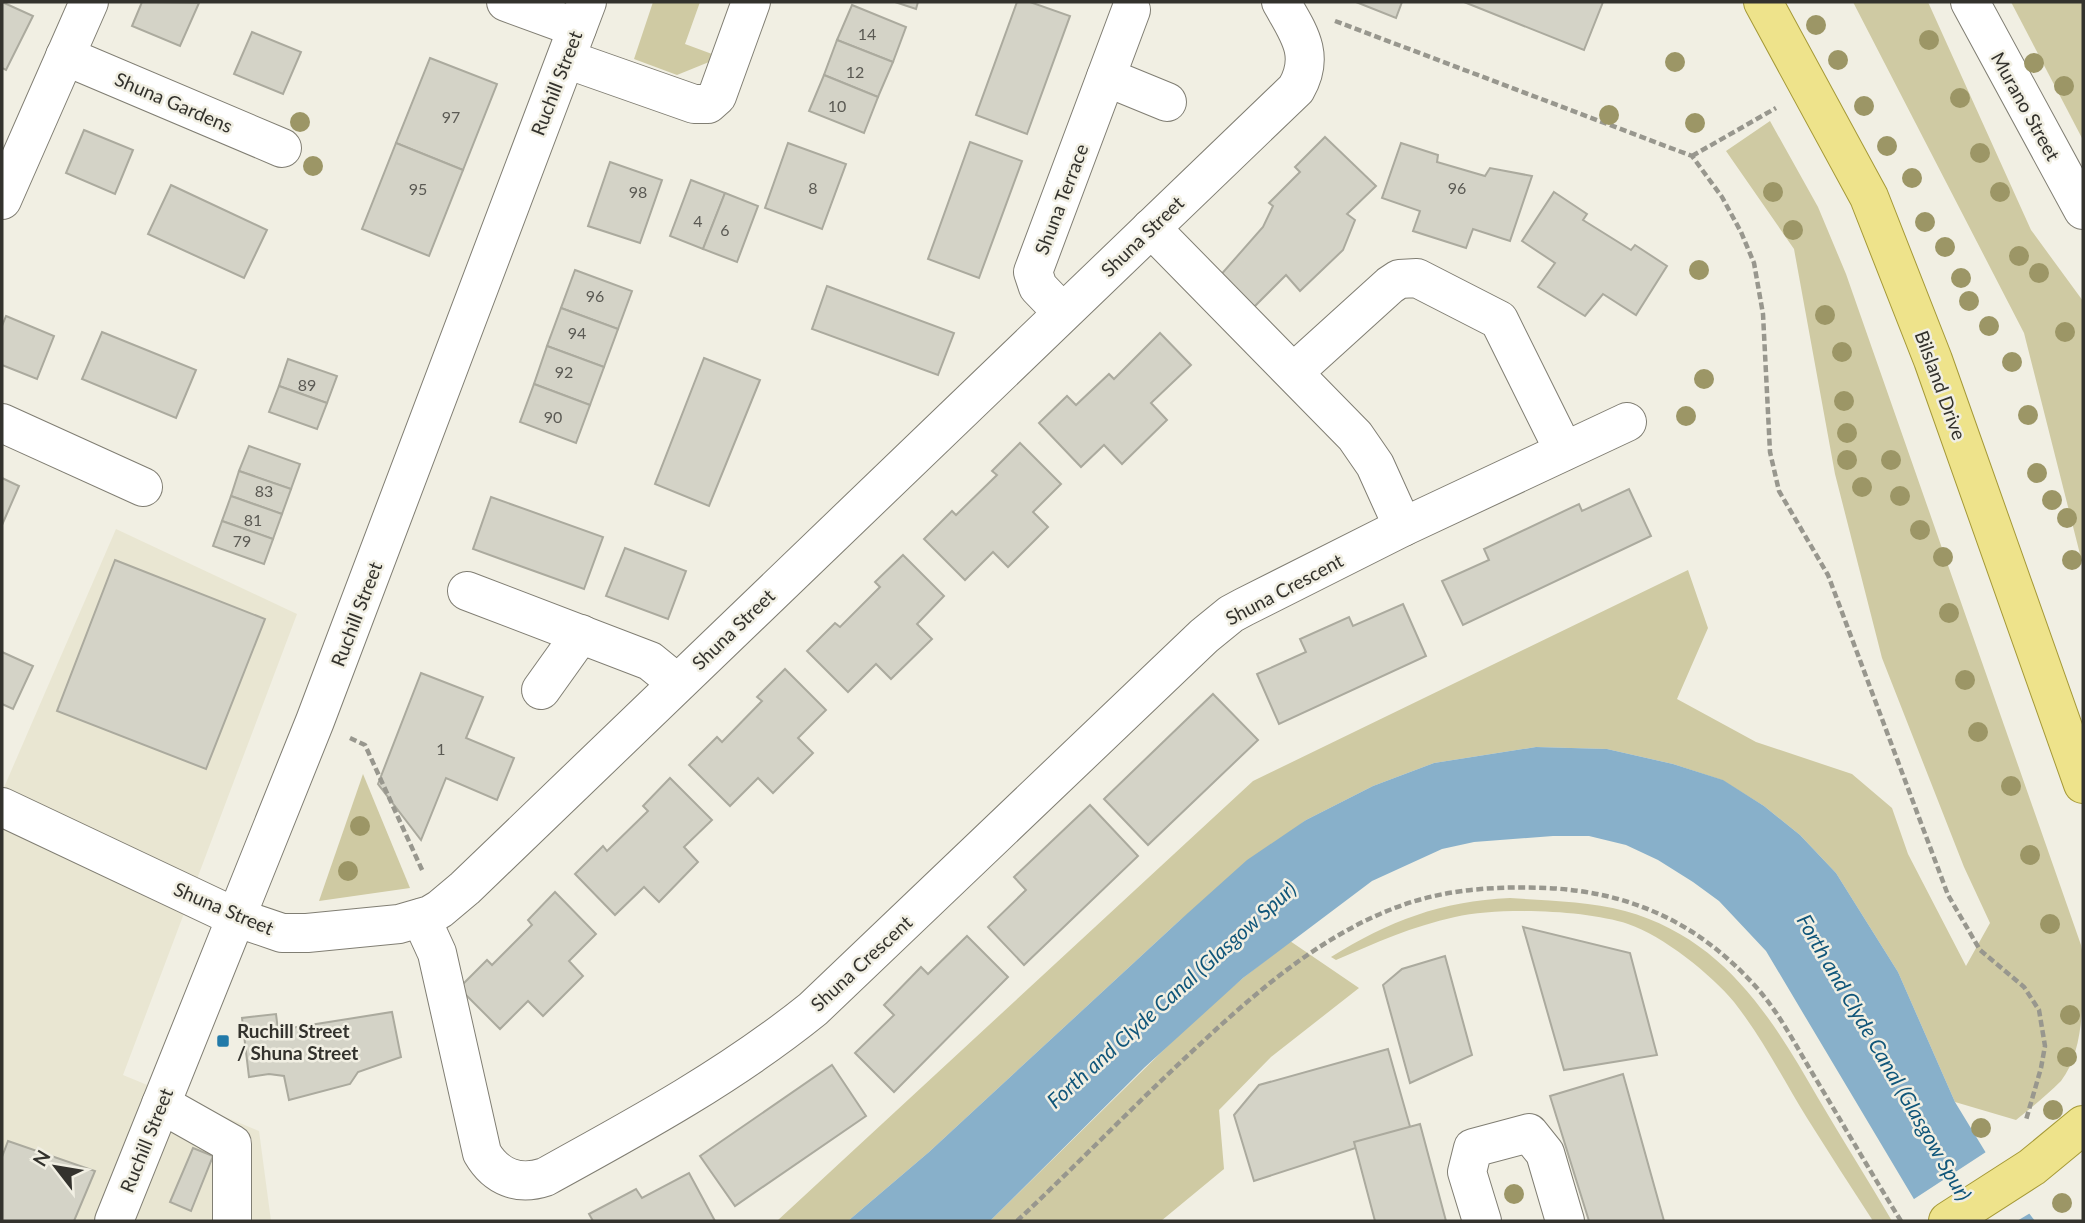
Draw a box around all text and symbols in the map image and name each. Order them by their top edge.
house number: 14 [858,24,876,43]
street label: Ruchill Street [526,27,587,139]
street label: Murano Street [1987,48,2065,164]
house number: 12 [846,62,864,81]
street label: Shuna Gardens [112,67,236,137]
house number: 10 [828,96,846,115]
house number: 97 [442,107,460,126]
street label: Shuna Terrace [1029,140,1093,258]
house number: 8 [808,178,818,197]
house number: 96 [1448,178,1466,197]
house number: 95 [409,179,427,198]
house number: 98 [629,182,647,201]
street label: Shuna Street [1096,191,1188,281]
house number: 4 [693,211,703,230]
house number: 6 [720,220,730,239]
house number: 96 [586,286,604,305]
house number: 94 [568,323,586,342]
street label: Bilsland Drive [1911,327,1971,443]
house number: 92 [555,362,573,381]
house number: 89 [298,375,316,394]
house number: 90 [544,407,562,426]
house number: 83 [255,481,273,500]
house number: 81 [244,510,262,529]
house number: 79 [233,531,251,550]
street label: Shuna Crescent [1221,548,1347,630]
street label: Ruchill Street [326,558,387,670]
street label: Shuna Street [687,584,779,674]
house number: 1 [436,739,446,758]
water label: Forth and Clyde Canal (Glasgow Spur) [1041,875,1301,1113]
street label: Shuna Street [171,877,278,939]
water label: Forth and Clyde Canal (Glasgow Spur) [1792,909,1978,1205]
street label: Shuna Crescent [806,910,916,1016]
place label: Ruchill Street / Shuna Street [237,1019,358,1064]
marker: Ruchill Street / Shuna Street [215,1033,231,1049]
street label: Ruchill Street [115,1084,177,1195]
north arrow [21,1132,91,1202]
text: N [27,1146,55,1170]

